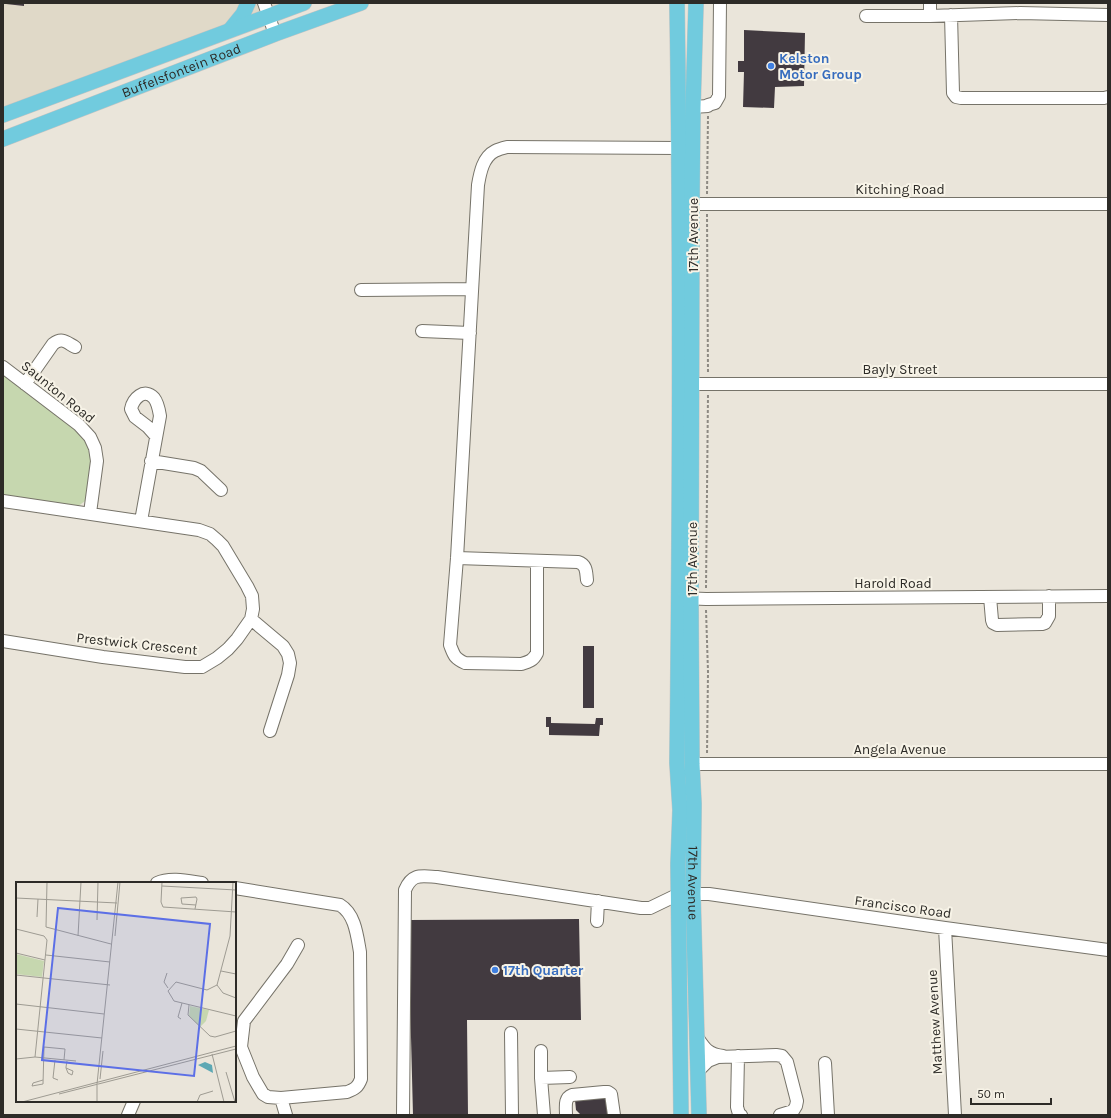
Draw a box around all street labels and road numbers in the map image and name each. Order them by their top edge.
street label: Buffelsfontein Road [119,40,243,101]
street label: Kitching Road [855,181,945,198]
street label: 17th Avenue [685,198,702,272]
street label: Saunton Road [18,357,98,427]
street label: Bayly Street [862,361,938,378]
street label: 17th Avenue [684,522,701,596]
street label: Harold Road [854,575,932,592]
street label: Prestwick Crescent [76,629,198,659]
street label: Angela Avenue [854,741,946,758]
street label: 17th Avenue [684,846,702,920]
street label: Francisco Road [853,892,953,922]
street label: Matthew Avenue [924,969,946,1075]

